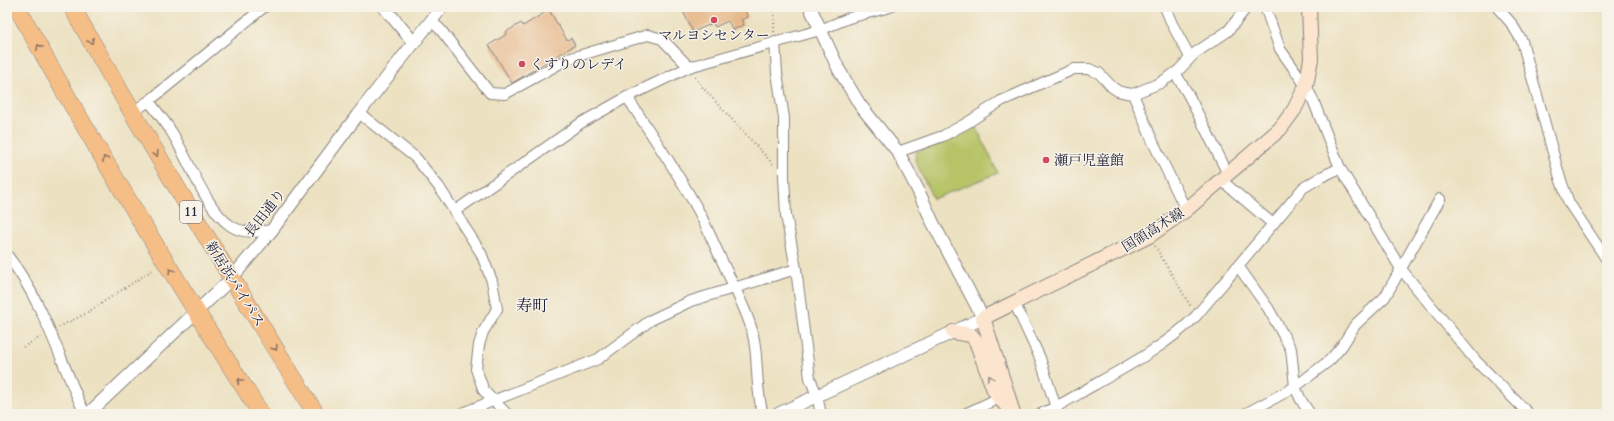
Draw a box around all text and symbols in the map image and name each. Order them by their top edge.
marker: マルヨシセンター [709,15,719,25]
place label: マルヨシセンター [658,26,770,45]
one-way arrow [86,37,94,44]
one-way arrow [36,44,44,51]
place label: くすりのレデイ [530,55,627,74]
marker: くすりのレデイ [517,59,527,69]
one-way arrow [151,150,158,157]
place label: 瀬戸児童館 [1054,151,1124,170]
marker: 瀬戸児童館 [1041,155,1051,165]
one-way arrow [102,156,109,163]
street label: 長田通り [240,185,290,241]
road number: 11 [180,201,202,223]
street label: 国領高木線 [1118,203,1188,257]
street label: 新居浜バイパス [201,238,269,330]
one-way arrow [168,268,175,275]
district label: 寿町 [516,295,548,317]
one-way arrow [270,344,277,351]
one-way arrow [986,375,994,382]
one-way arrow [237,378,245,385]

